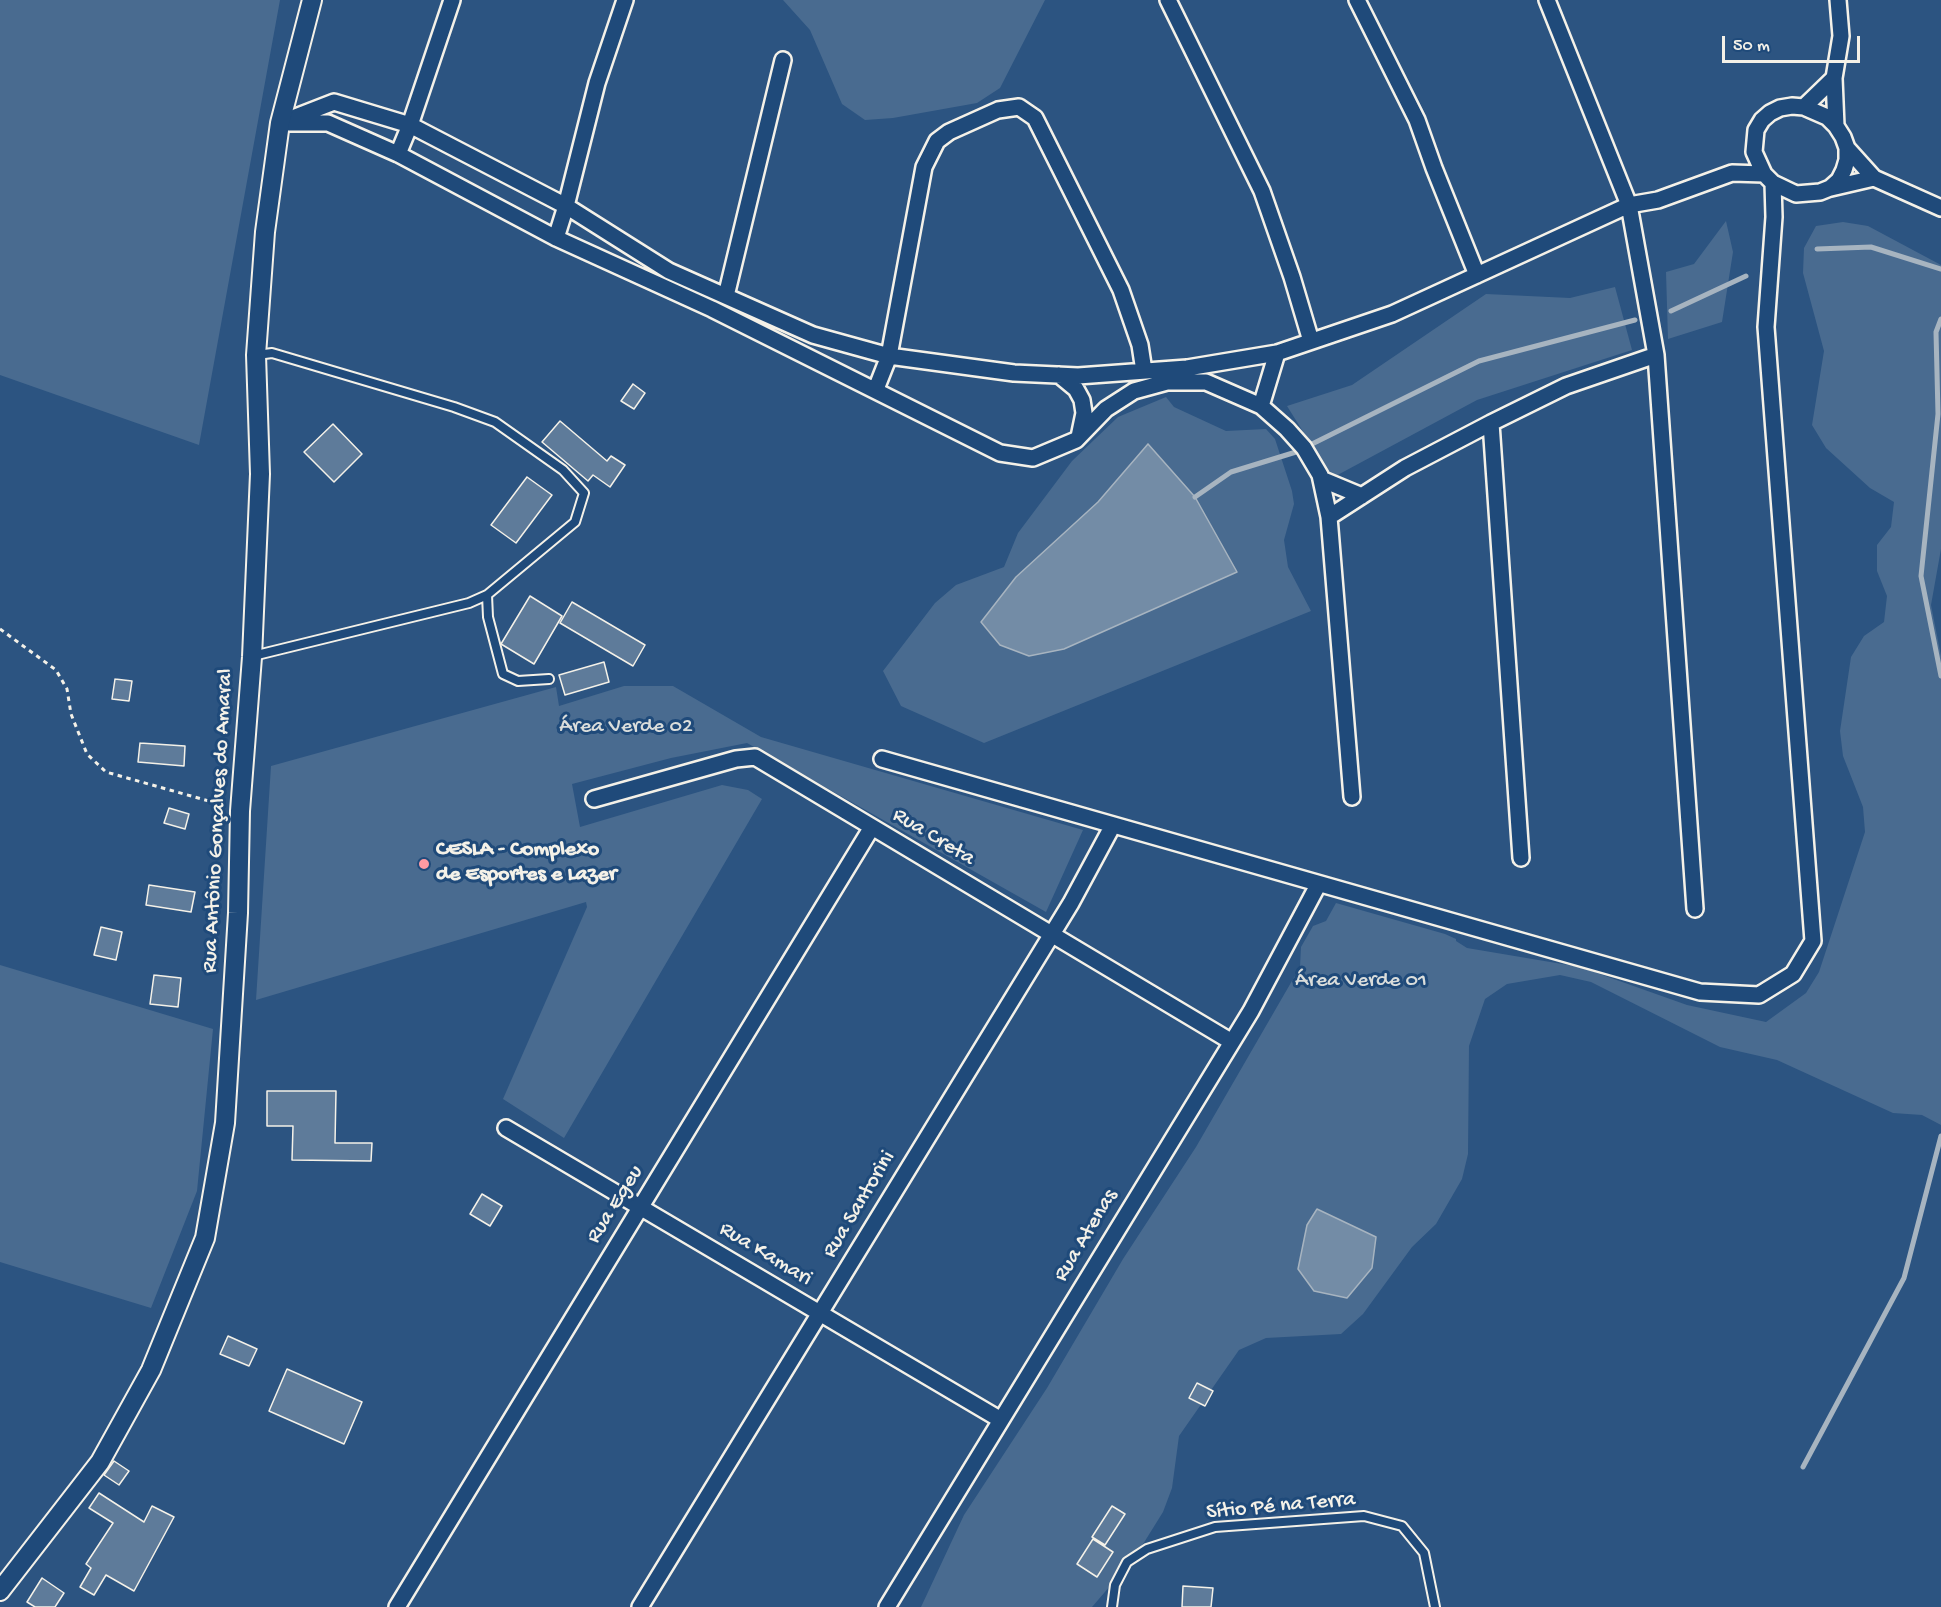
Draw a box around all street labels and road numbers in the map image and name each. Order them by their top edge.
street label: Rua Antônio Gonçalves do Amaral [198,668,240,974]
street label: Rua Creta [887,803,979,873]
street label: Rua Santorini [818,1147,902,1263]
street label: Rua Egeu [582,1161,650,1249]
street label: Rua Atenas [1049,1185,1125,1287]
street label: Rua Kamari [714,1217,816,1293]
street label: Sítio Pé na Terra [1205,1487,1357,1527]

